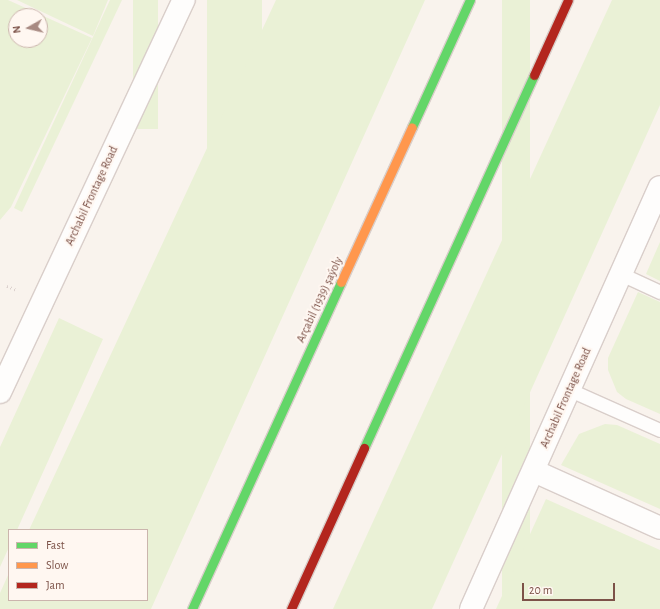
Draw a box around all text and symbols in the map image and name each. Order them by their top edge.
north arrow [8,8,48,48]
text: N [11,25,23,34]
street label: Archabil Frontage Road [63,144,121,248]
street label: Arçabil (1939) şaýoly [294,255,346,345]
street label: Archabil Frontage Road [537,346,595,450]
legend [8,529,148,601]
text: Fast [46,539,65,551]
text: Slow [46,559,68,571]
scale bar [524,575,617,601]
text: Jam [46,579,65,591]
text: 20 m [529,584,552,596]

